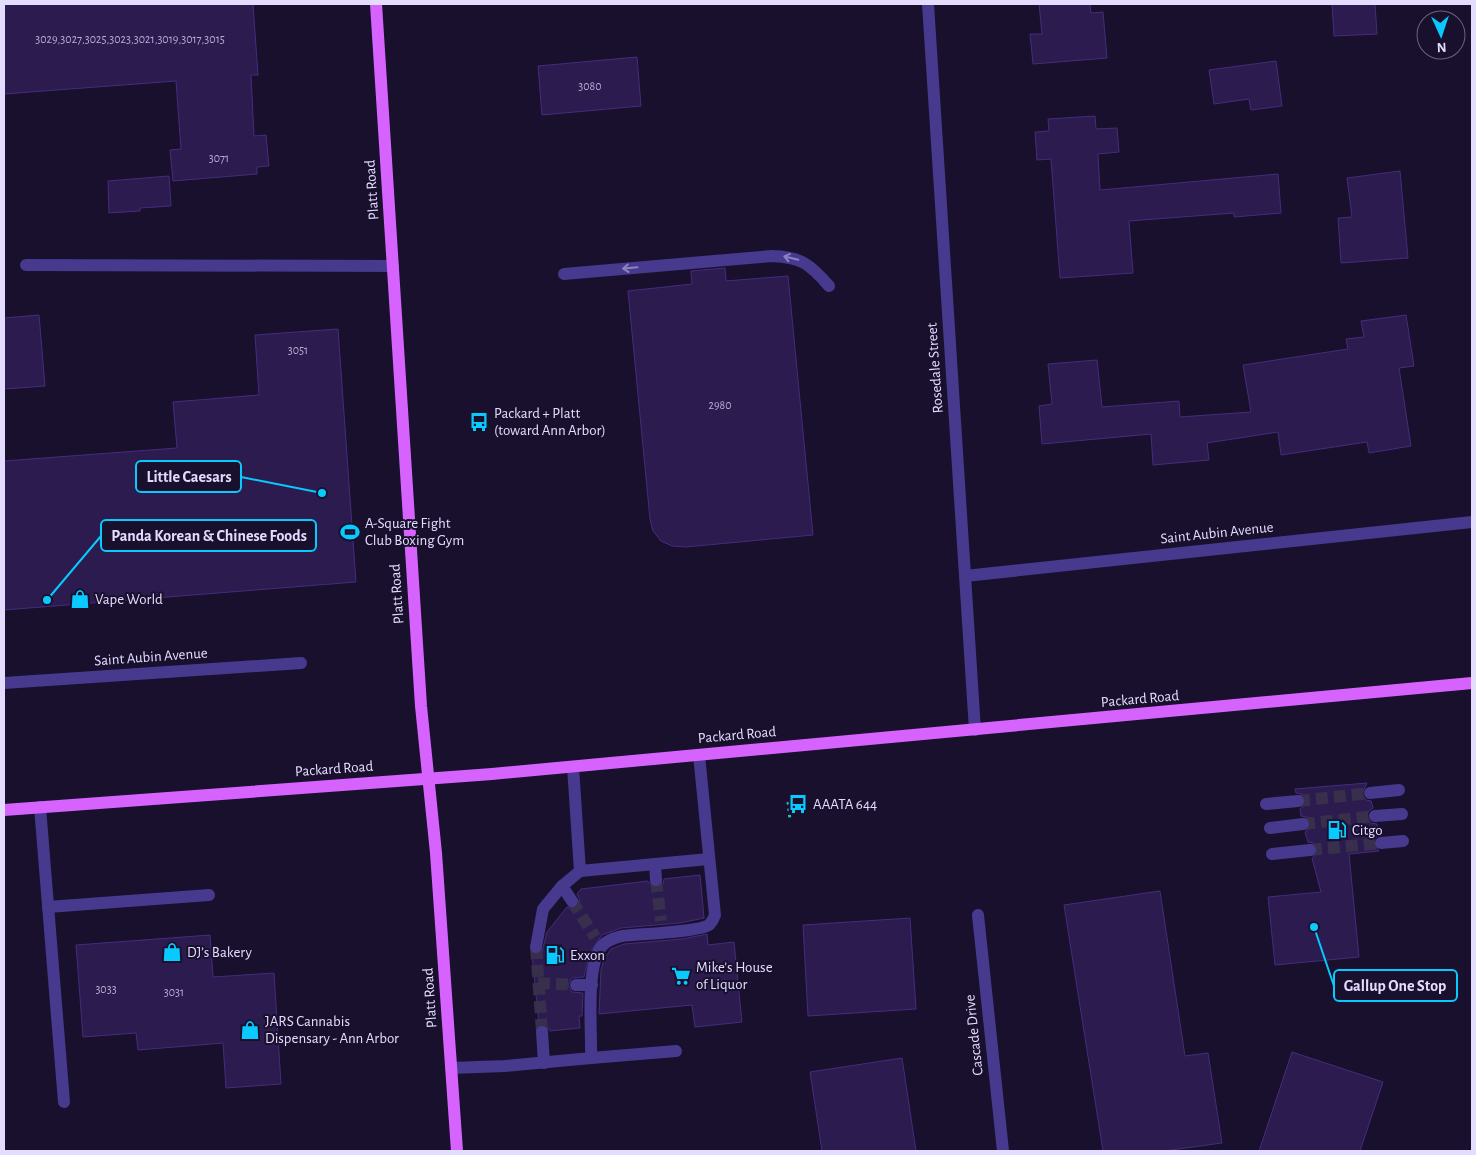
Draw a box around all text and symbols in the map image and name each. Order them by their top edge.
north arrow [1416,10,1466,60]
house number: 3029,3027,3025,3023,3021,3019,3017,3015 [35,33,225,45]
text: N [1436,40,1447,54]
house number: 3080 [578,80,602,92]
house number: 3071 [209,152,229,164]
street label: Platt Road [362,159,382,221]
one-way arrow [783,253,799,262]
one-way arrow [622,263,638,273]
street label: Rosedale Street [924,322,946,414]
house number: 3051 [288,344,308,356]
house number: 2980 [708,399,732,411]
place label: Packard + Platt (toward Ann Arbor) [494,406,606,438]
bus stop icon: Packard + Platt (toward Ann Arbor) [468,411,490,433]
callout: Little Caesars [136,461,241,492]
text: Little Caesars [146,469,232,485]
place label: A-Square Fight Club Boxing Gym [365,516,464,548]
callout: Panda Korean & Chinese Foods [101,520,316,551]
street label: Saint Aubin Avenue [1160,520,1274,546]
sports icon: A-Square Fight Club Boxing Gym [339,521,361,543]
text: Panda Korean & Chinese Foods [111,528,307,544]
street label: Platt Road [387,563,407,625]
shop icon: Vape World [69,588,91,610]
place label: Vape World [95,592,163,607]
street label: Saint Aubin Avenue [94,646,208,668]
street label: Packard Road [1100,688,1180,710]
street label: Packard Road [697,724,777,746]
street label: Packard Road [294,759,374,779]
bus stop icon: AAATA 644 [787,793,809,815]
place label: AAATA 644 [813,797,877,812]
fuel station icon: Citgo [1326,819,1348,841]
place label: Citgo [1352,823,1383,838]
shop icon: DJ’s Bakery [161,941,183,963]
fuel station icon: Exxon [544,944,566,966]
place label: DJ’s Bakery [187,945,252,960]
place label: Exxon [570,948,605,963]
place label: Mike's House of Liquor [696,960,773,992]
supermarket icon: Mike's House of Liquor [670,965,692,987]
street label: Platt Road [420,967,440,1029]
callout: Gallup One Stop [1334,970,1457,1001]
text: Gallup One Stop [1344,978,1446,994]
house number: 3033 [95,983,117,995]
house number: 3031 [164,986,184,998]
street label: Cascade Drive [962,994,986,1076]
place label: JARS Cannabis Dispensary - Ann Arbor [265,1014,399,1046]
shop icon: JARS Cannabis Dispensary - Ann Arbor [239,1019,261,1041]

